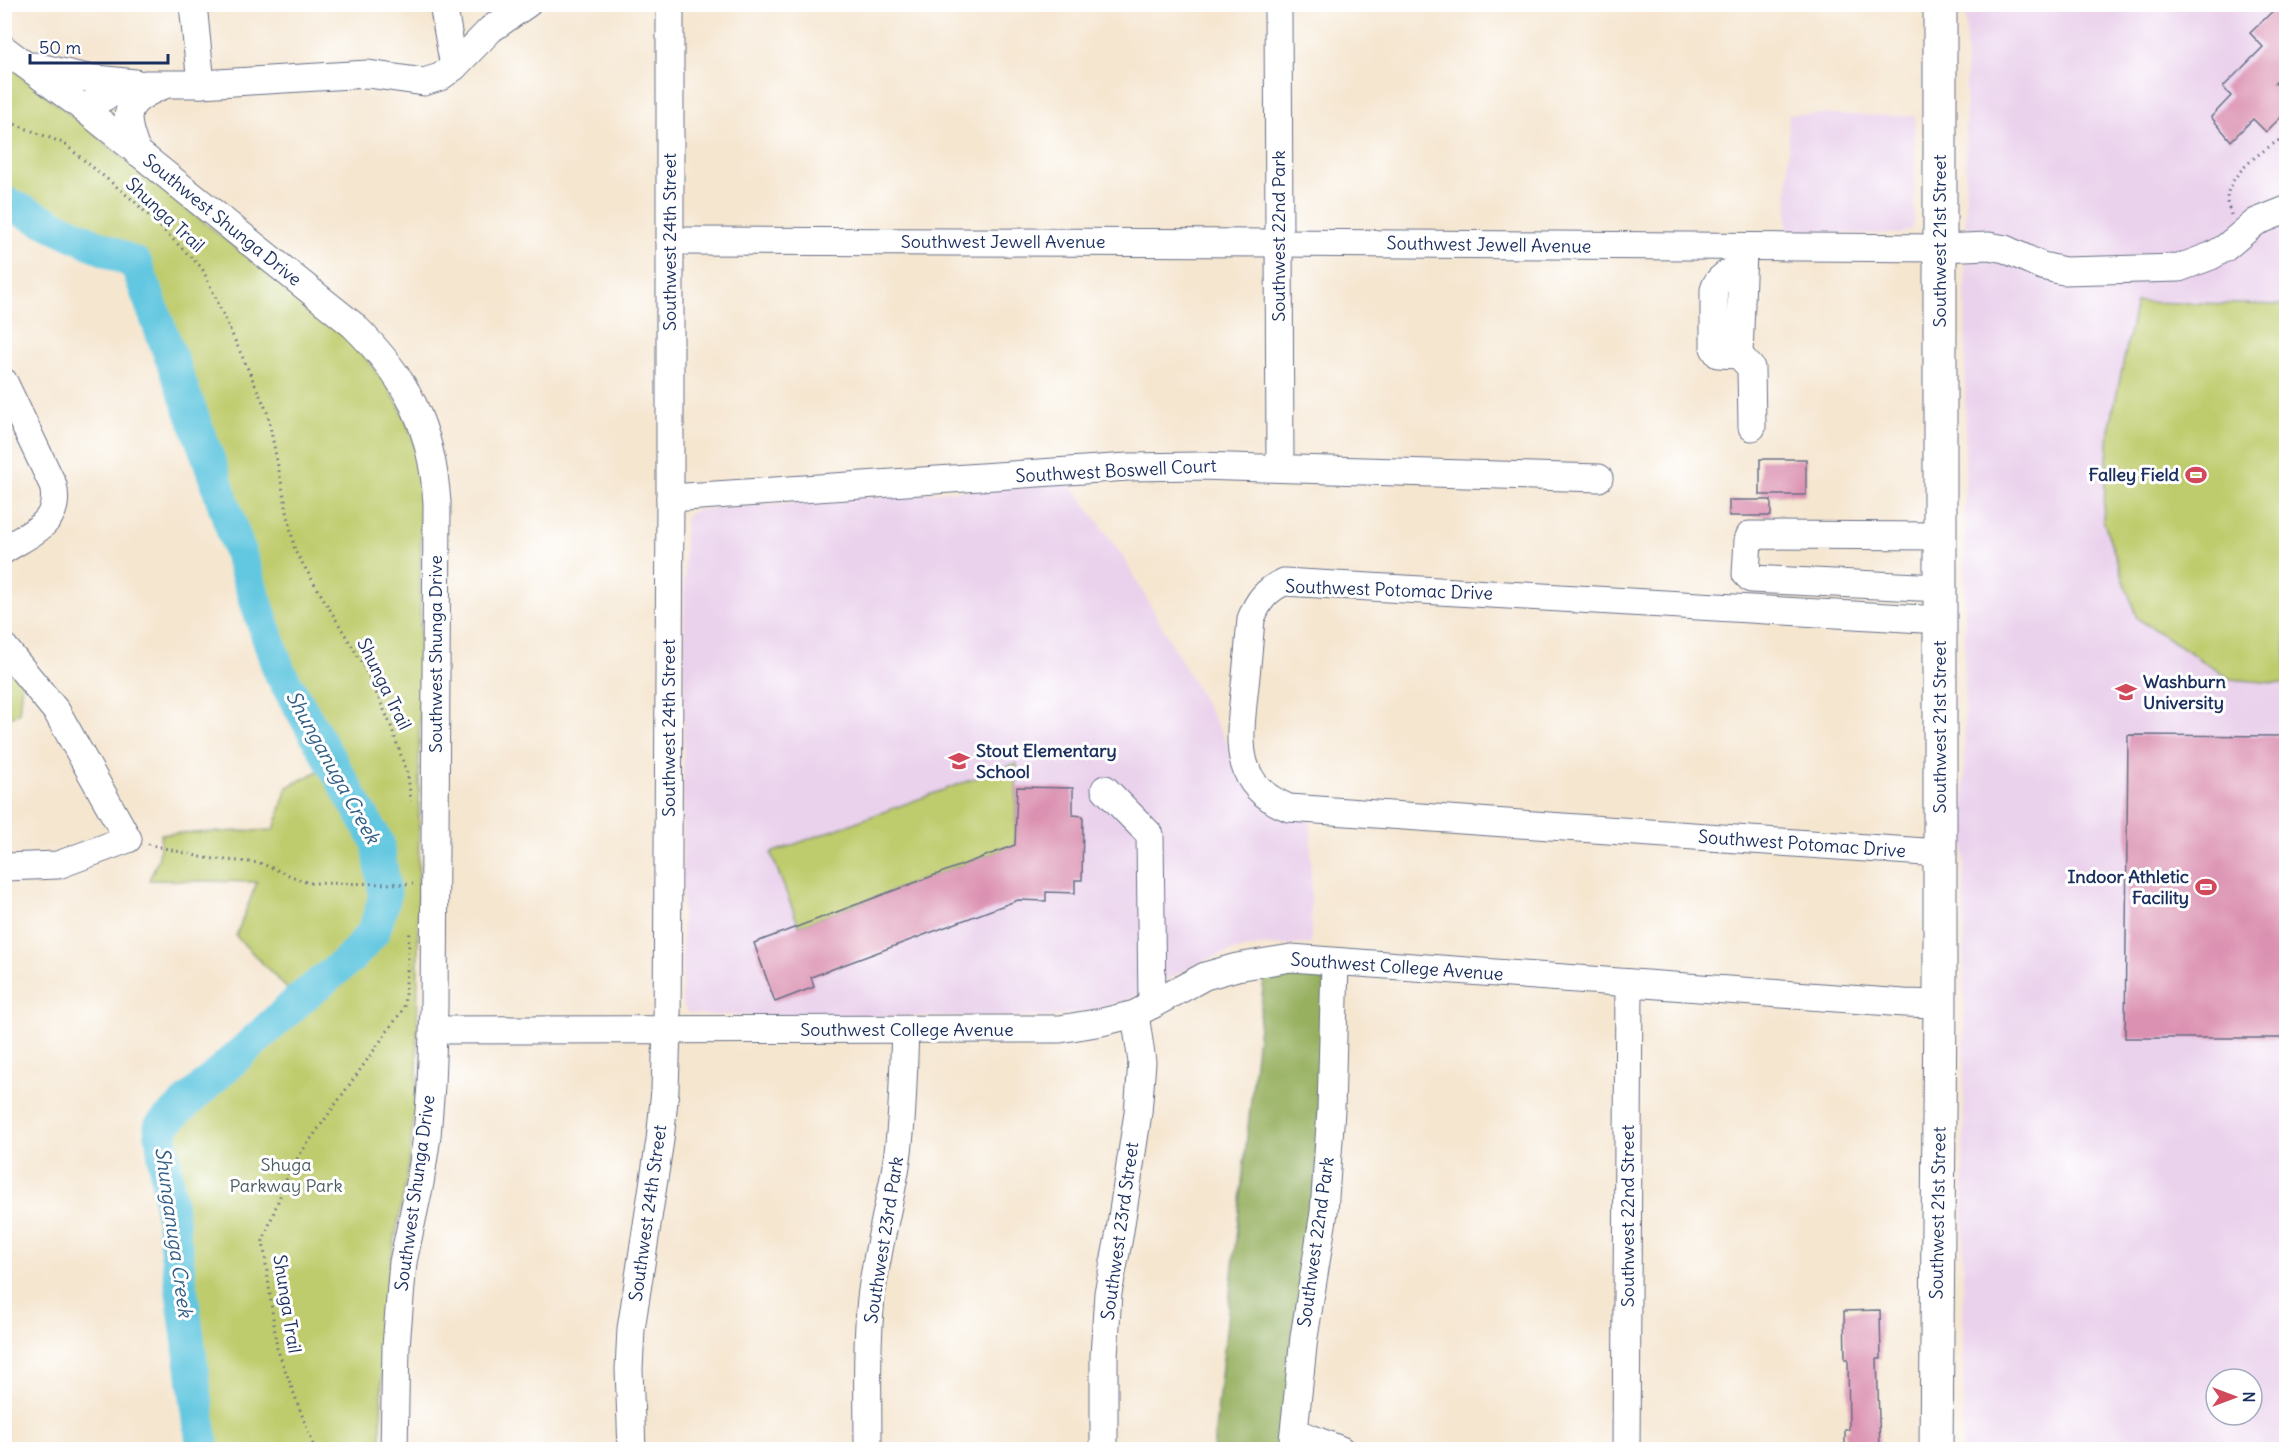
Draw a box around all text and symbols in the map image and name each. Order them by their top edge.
scale bar [30,27,168,65]
text: 50 m [39,36,81,59]
street label: Southwest Shunga Drive [138,148,306,291]
street label: Southwest 22nd Park [1267,150,1290,322]
street label: Southwest 24th Street [658,153,681,331]
street label: Southwest 21st Street [1928,155,1951,327]
street label: Shunga Trail [121,172,210,257]
street label: Southwest Jewell Avenue [901,230,1105,253]
street label: Southwest Jewell Avenue [1386,231,1592,258]
street label: Southwest Boswell Court [1015,454,1217,487]
place label: Falley Field [2089,463,2179,486]
sports icon: Falley Field [2184,463,2208,487]
street label: Southwest Shunga Drive [424,555,447,753]
street label: Southwest Potomac Drive [1285,574,1493,605]
street label: Shunga Trail [352,634,417,734]
street label: Southwest 24th Street [657,639,680,817]
street label: Southwest 21st Street [1928,641,1951,813]
place label: Washburn University [2143,670,2226,714]
school or university icon: Washburn University [2114,680,2138,704]
water label: Shunganuga Creek [281,686,387,849]
place label: Stout Elementary School [976,739,1117,783]
school or university icon: Stout Elementary School [947,749,971,773]
street label: Southwest Potomac Drive [1698,825,1907,862]
place label: Indoor Athletic Facility [2068,865,2189,909]
sports icon: Indoor Athletic Facility [2194,875,2218,899]
street label: Southwest College Avenue [1290,948,1504,985]
street label: Southwest College Avenue [800,1018,1014,1041]
street label: Southwest Shunga Drive [389,1093,440,1292]
street label: Southwest 24th Street [624,1123,671,1303]
street label: Southwest 22nd Street [1616,1125,1639,1307]
street label: Southwest 21st Street [1924,1126,1951,1300]
street label: Southwest 23rd Street [1096,1140,1143,1321]
water label: Shunganuga Creek [150,1145,199,1320]
park label: Shuga Parkway Park [229,1153,343,1197]
street label: Southwest 23rd Park [859,1155,908,1325]
street label: Southwest 22nd Park [1292,1155,1339,1328]
street label: Shunga Trail [268,1253,307,1355]
north arrow [2204,1367,2264,1427]
text: N [2239,1391,2259,1403]

